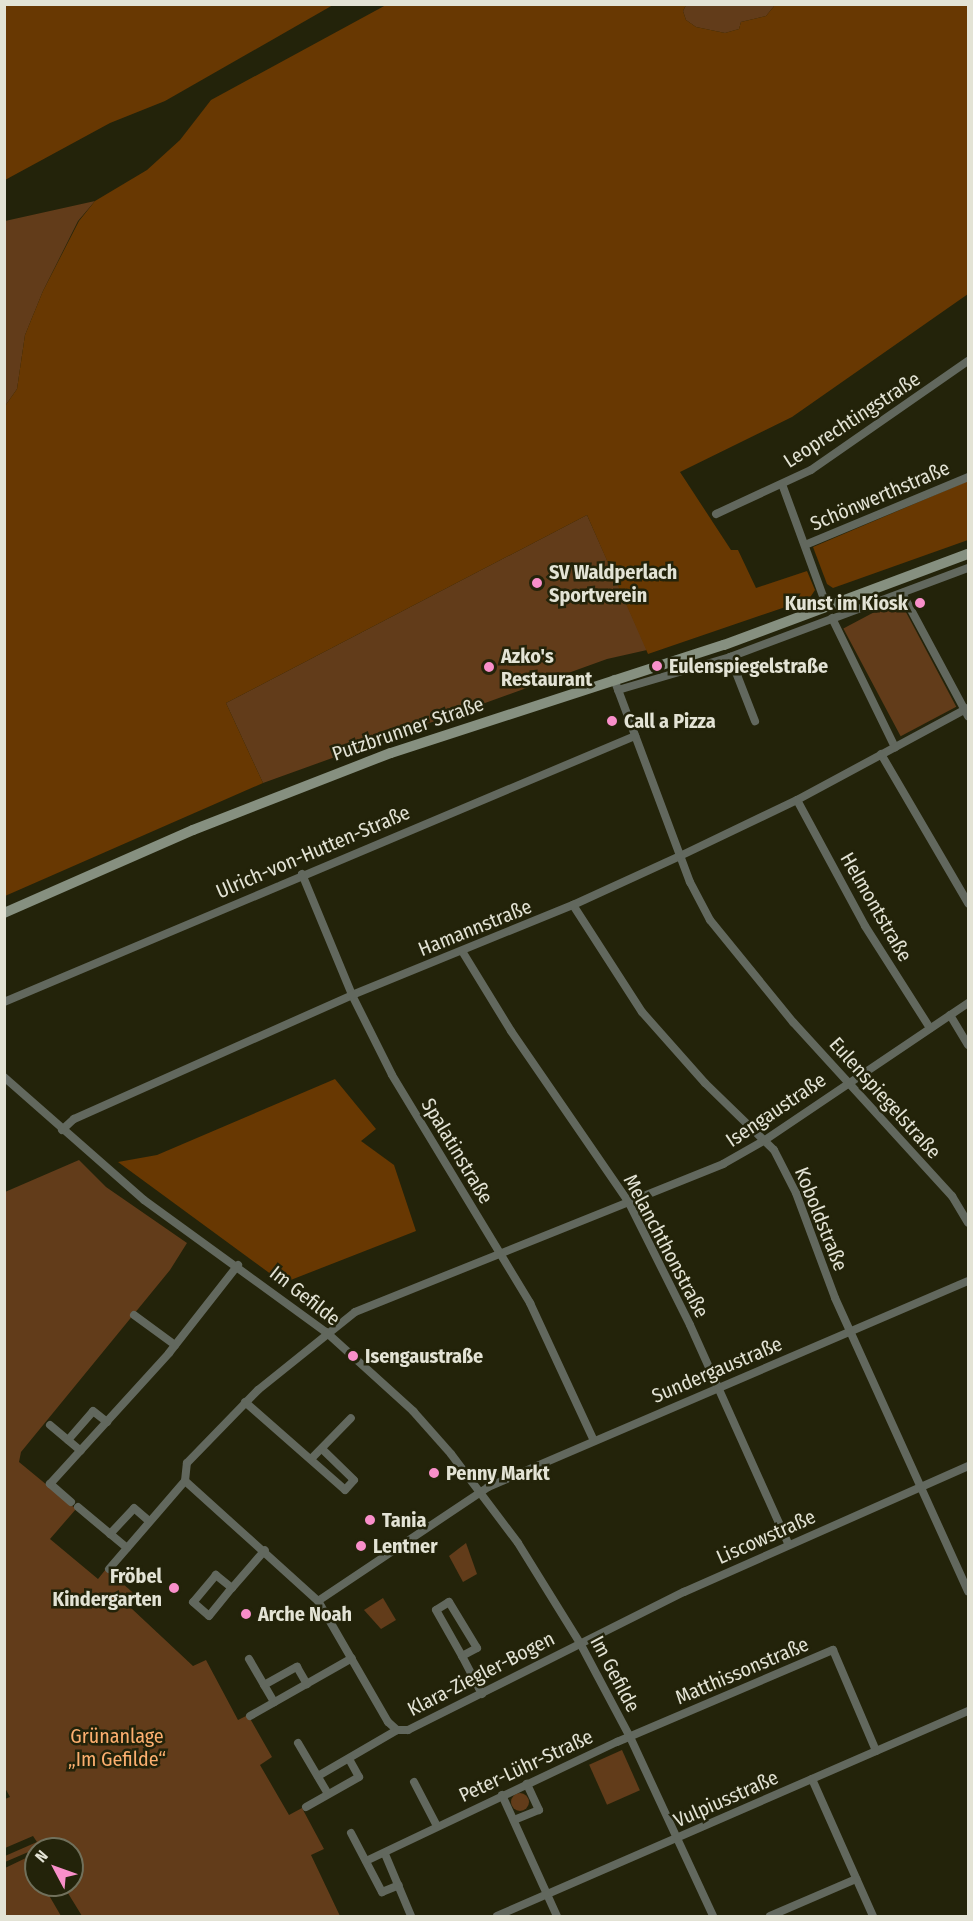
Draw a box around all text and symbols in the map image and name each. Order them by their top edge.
street label: Leoprechtingstraße [779,367,925,473]
street label: Schönwerthstraße [807,456,953,536]
place label: SV Waldperlach Sportverein [549,560,677,607]
marker: SV Waldperlach Sportverein [530,576,544,590]
place label: Kunst im Kiosk [785,591,908,615]
marker: Kunst im Kiosk [913,596,927,610]
place label: Azko's Restaurant [501,644,592,691]
place label: Eulenspiegelstraße [669,654,828,678]
marker: Eulenspiegelstraße [650,659,664,673]
marker: Azko's Restaurant [482,660,496,674]
street label: Putzbrunner Straße [329,692,487,766]
place label: Call a Pizza [624,709,716,733]
marker: Call a Pizza [605,714,619,728]
street label: Ulrich-von-Hutten-Straße [213,800,413,904]
street label: Helmontstraße [835,848,917,966]
street label: Hamannstraße [415,894,535,962]
street label: Eulenspiegelstraße [824,1032,946,1164]
street label: Isengaustraße [721,1068,831,1152]
street label: Spalatinstraße [416,1094,498,1208]
street label: Koboldstraße [789,1164,853,1274]
street label: Melanchthonstraße [618,1170,714,1322]
street label: Im Gefilde [265,1261,345,1331]
street label: Sundergaustraße [648,1332,786,1408]
place label: Isengaustraße [365,1344,483,1368]
marker: Isengaustraße [346,1349,360,1363]
place label: Penny Markt [446,1461,550,1485]
marker: Penny Markt [427,1466,441,1480]
street label: Liscowstraße [713,1504,819,1570]
place label: Tania [382,1508,426,1532]
marker: Tania [363,1513,377,1527]
place label: Lentner [373,1534,437,1558]
marker: Lentner [354,1539,368,1553]
place label: Fröbel Kindergarten [53,1564,162,1611]
marker: Fröbel Kindergarten [167,1581,181,1595]
place label: Arche Noah [258,1602,352,1626]
marker: Arche Noah [239,1607,253,1621]
street label: Klara-Ziegler-Bogen [403,1627,559,1721]
street label: Im Gefilde [585,1632,645,1716]
street label: Matthissonstraße [672,1632,812,1710]
park label: Grünanlage „Im Gefilde“ [68,1724,166,1771]
street label: Peter-Lühr-Straße [455,1724,597,1808]
street label: Vulpiusstraße [670,1765,782,1833]
north arrow [24,1837,84,1897]
text: N [31,1846,52,1866]

